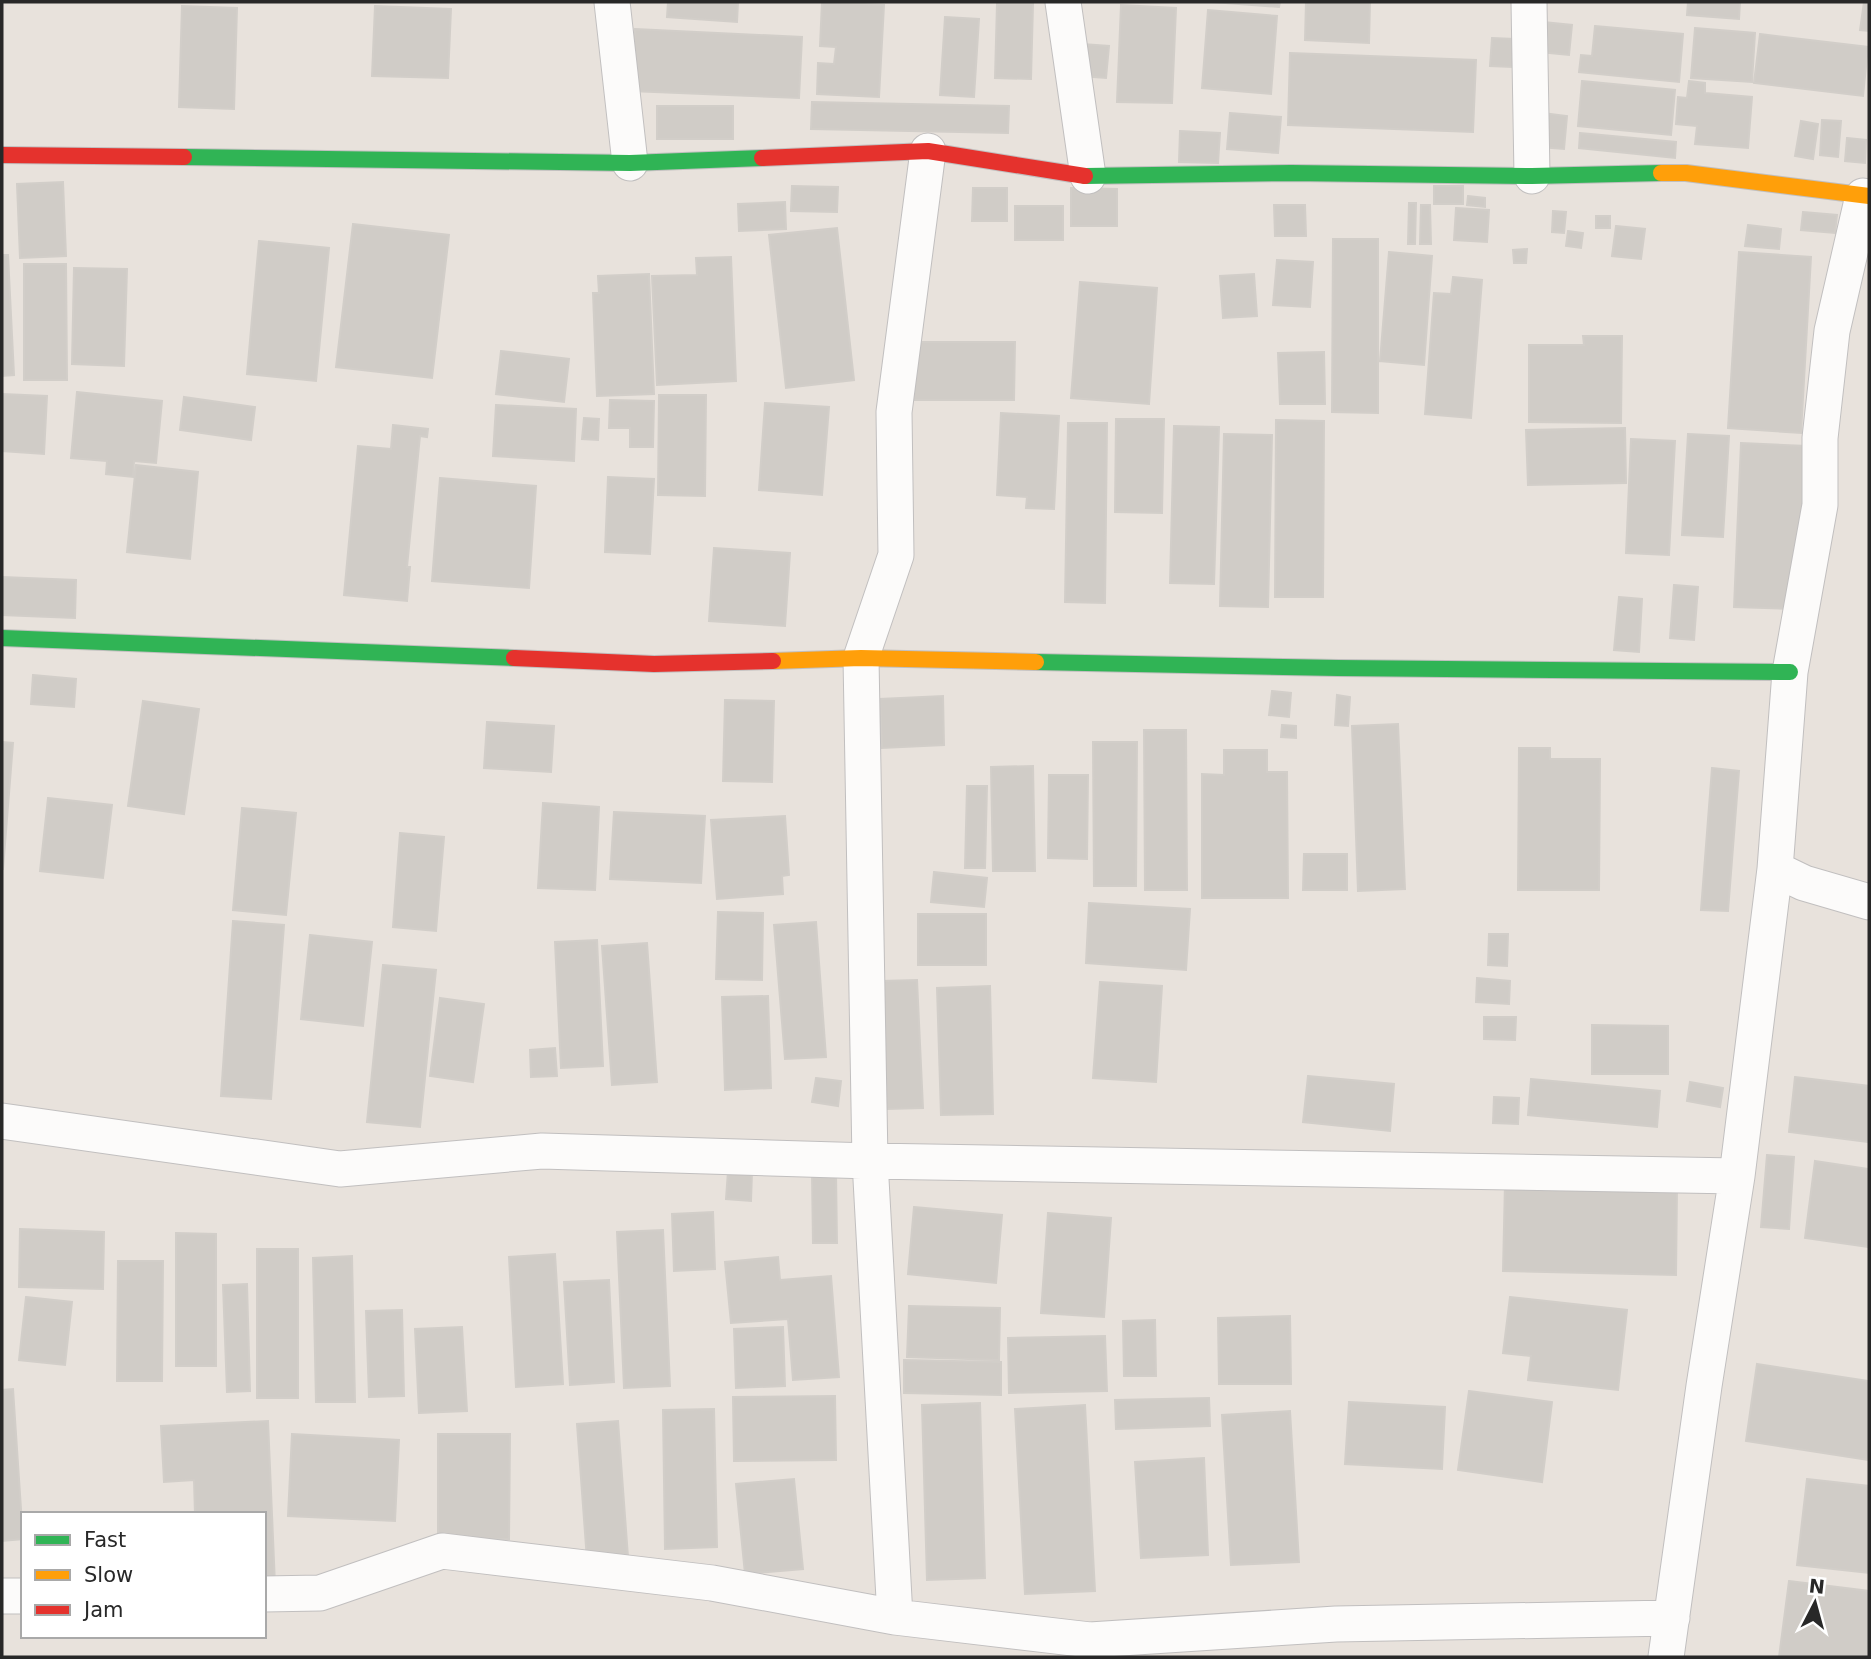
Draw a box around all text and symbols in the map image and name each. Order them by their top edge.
legend [21,1512,266,1638]
text: Fast [84,1528,126,1552]
text: Slow [84,1563,133,1587]
north arrow [1780,1568,1850,1638]
text: N [1808,1574,1826,1598]
text: Jam [82,1598,124,1622]

